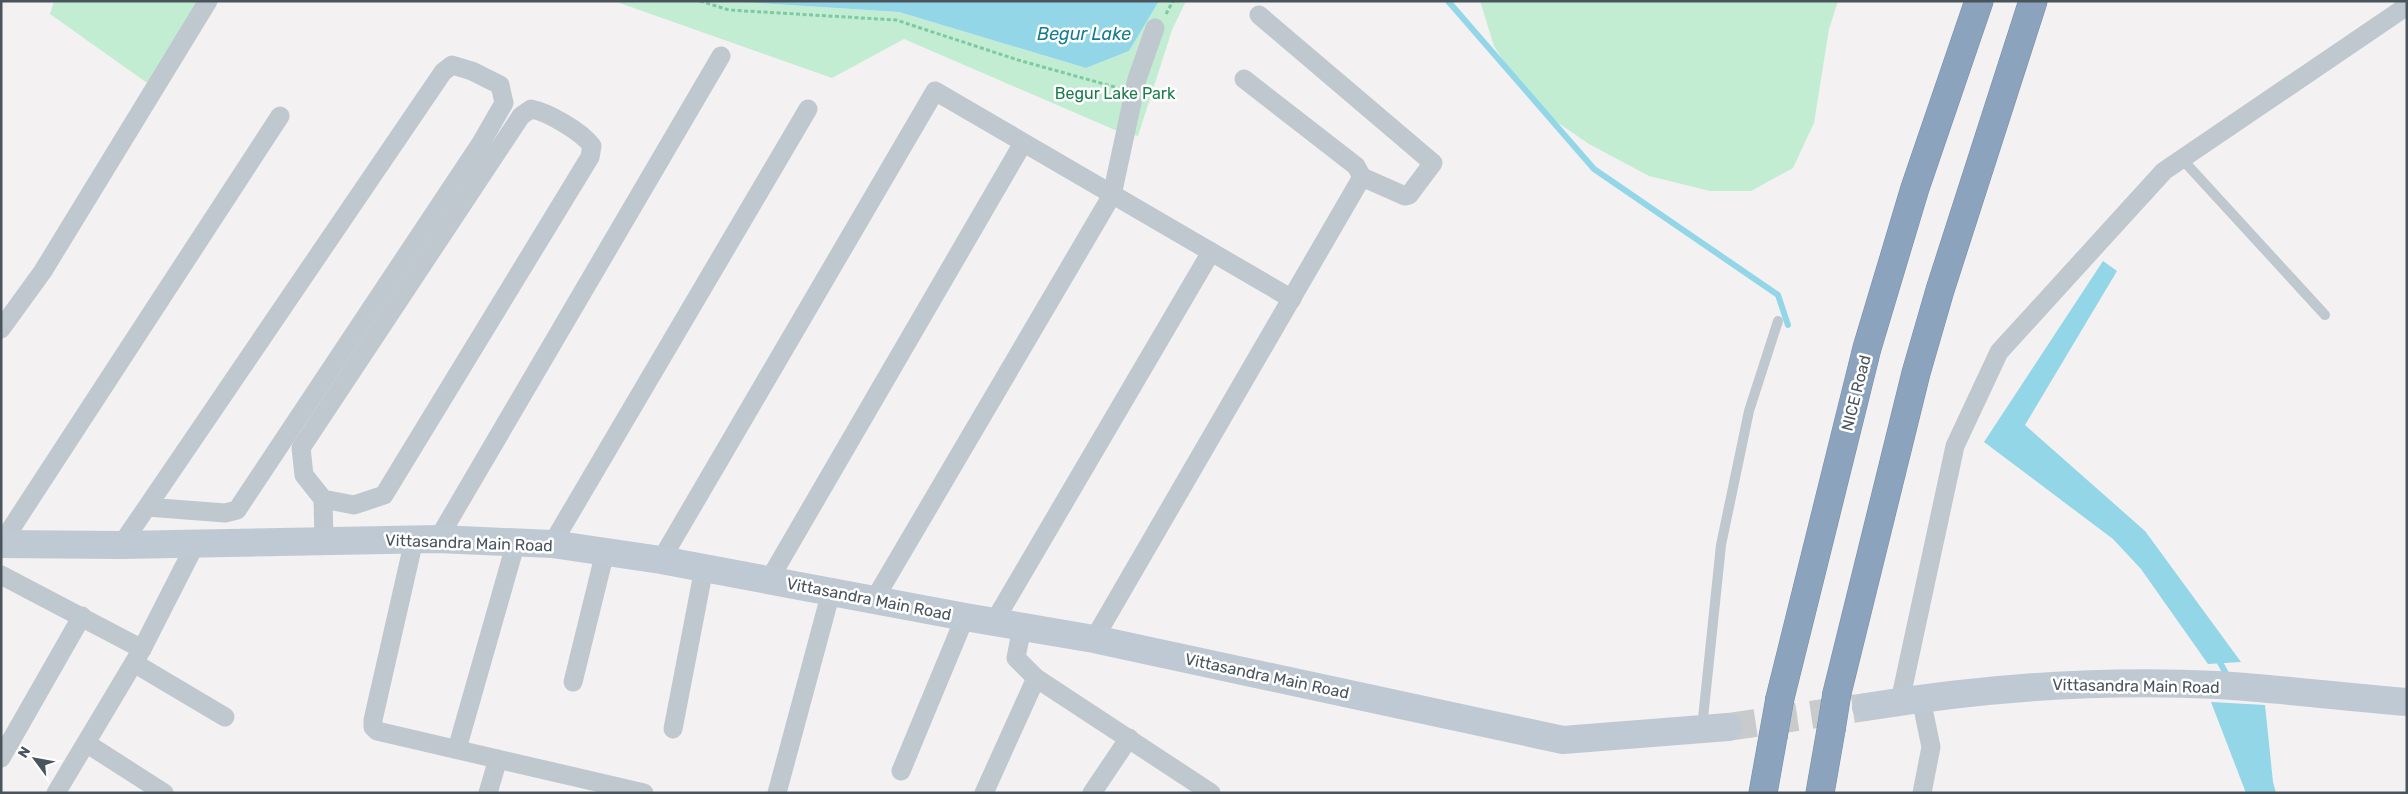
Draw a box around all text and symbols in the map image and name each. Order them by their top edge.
water label: Begur Lake [1037,23,1131,45]
park label: Begur Lake Park [1055,84,1176,103]
street label: NICE Road [1837,353,1875,433]
street label: Vittasandra Main Road [385,531,553,555]
street label: Vittasandra Main Road [785,574,953,624]
street label: Vittasandra Main Road [1183,649,1351,703]
street label: Vittasandra Main Road [2052,675,2220,697]
north arrow [10,734,60,784]
text: N [15,744,34,761]

